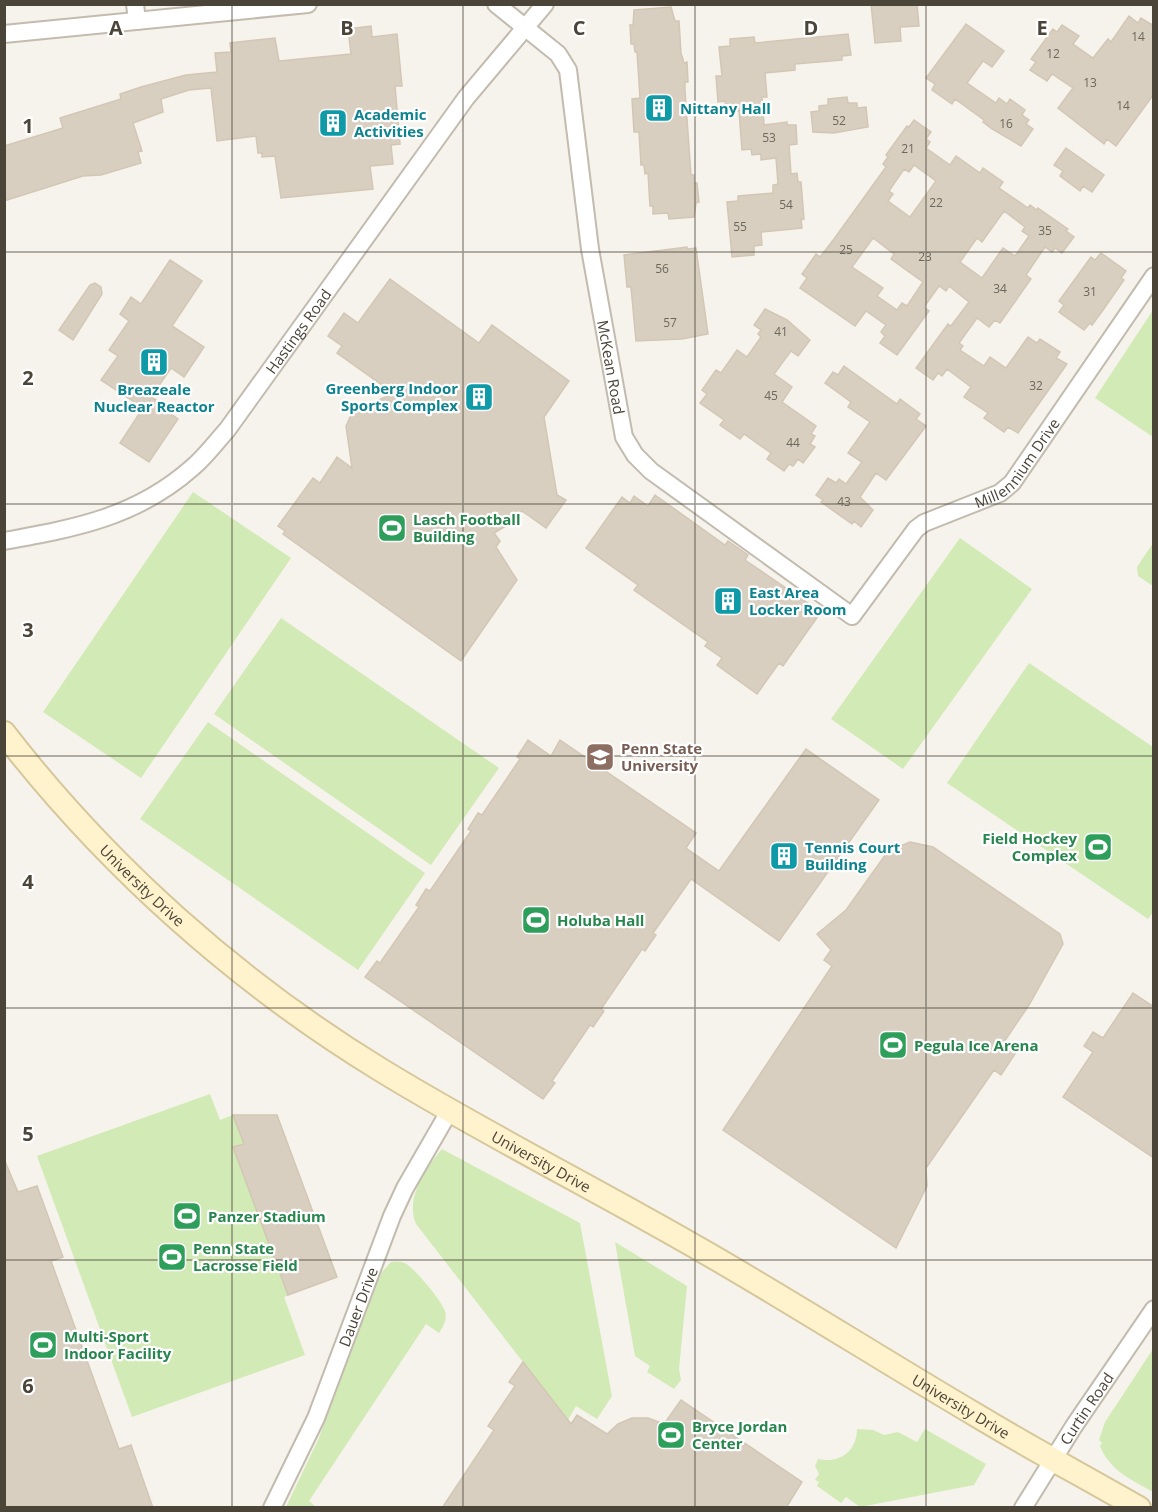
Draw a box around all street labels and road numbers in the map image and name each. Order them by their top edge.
street label: Hastings Road [261,285,335,378]
street label: McKean Road [593,318,630,416]
street label: Millennium Drive [971,414,1064,512]
street label: University Drive [96,840,189,931]
street label: University Drive [488,1126,595,1197]
street label: Dauer Drive [334,1264,382,1349]
street label: Curtin Road [1055,1368,1118,1448]
street label: University Drive [909,1369,1014,1443]

